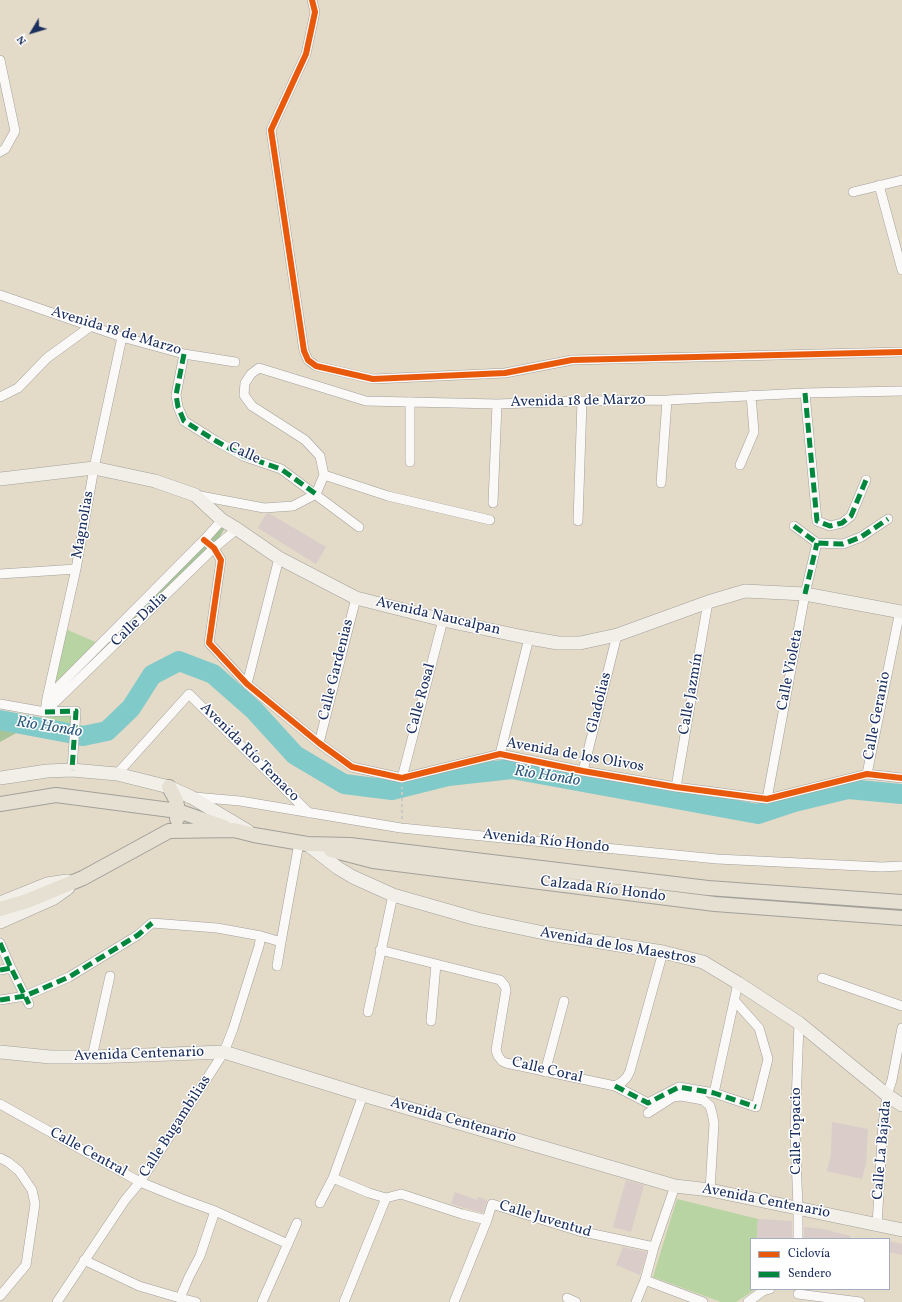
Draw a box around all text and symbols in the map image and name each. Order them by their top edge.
north arrow [12,12,52,52]
text: N [14,32,31,47]
street label: Avenida 18 de Marzo [49,304,183,360]
street label: Avenida 18 de Marzo [510,392,646,412]
street label: Calle [225,439,263,469]
street label: Magnolias [69,490,99,560]
street label: Calle Dalia [108,589,172,651]
street label: Avenida Naucalpan [374,594,502,640]
street label: Calle Gardenias [316,617,358,723]
street label: Calle Violeta [774,628,808,712]
street label: Calle Jazmín [676,652,708,736]
street label: Calle Rosal [404,662,440,736]
street label: Calle Geranio [861,670,895,762]
street label: Gladolias [584,671,616,735]
street label: Avenida Río Temaco [196,700,302,806]
water label: Rio Hondo [15,713,83,743]
street label: Avenida de los Olivos [505,735,645,777]
water label: Rio Hondo [513,762,581,792]
street label: Avenida Río Hondo [482,826,610,858]
street label: Calzada Río Hondo [539,873,667,907]
street label: Avenida de los Maestros [538,924,698,970]
street label: Avenida Centenario [74,1044,204,1066]
street label: Calle Coral [510,1054,584,1088]
street label: Calle Bugambilias [136,1073,216,1181]
street label: Calle Topacio [788,1087,806,1175]
street label: Avenida Centenario [388,1094,518,1148]
street label: Calle La Bajada [870,1100,896,1200]
street label: Calle Central [46,1124,130,1182]
street label: Avenida Centenario [700,1181,832,1223]
street label: Calle Juventud [497,1197,593,1243]
legend [750,1238,890,1290]
text: Ciclovía [788,1246,830,1262]
text: Sendero [788,1266,831,1282]

